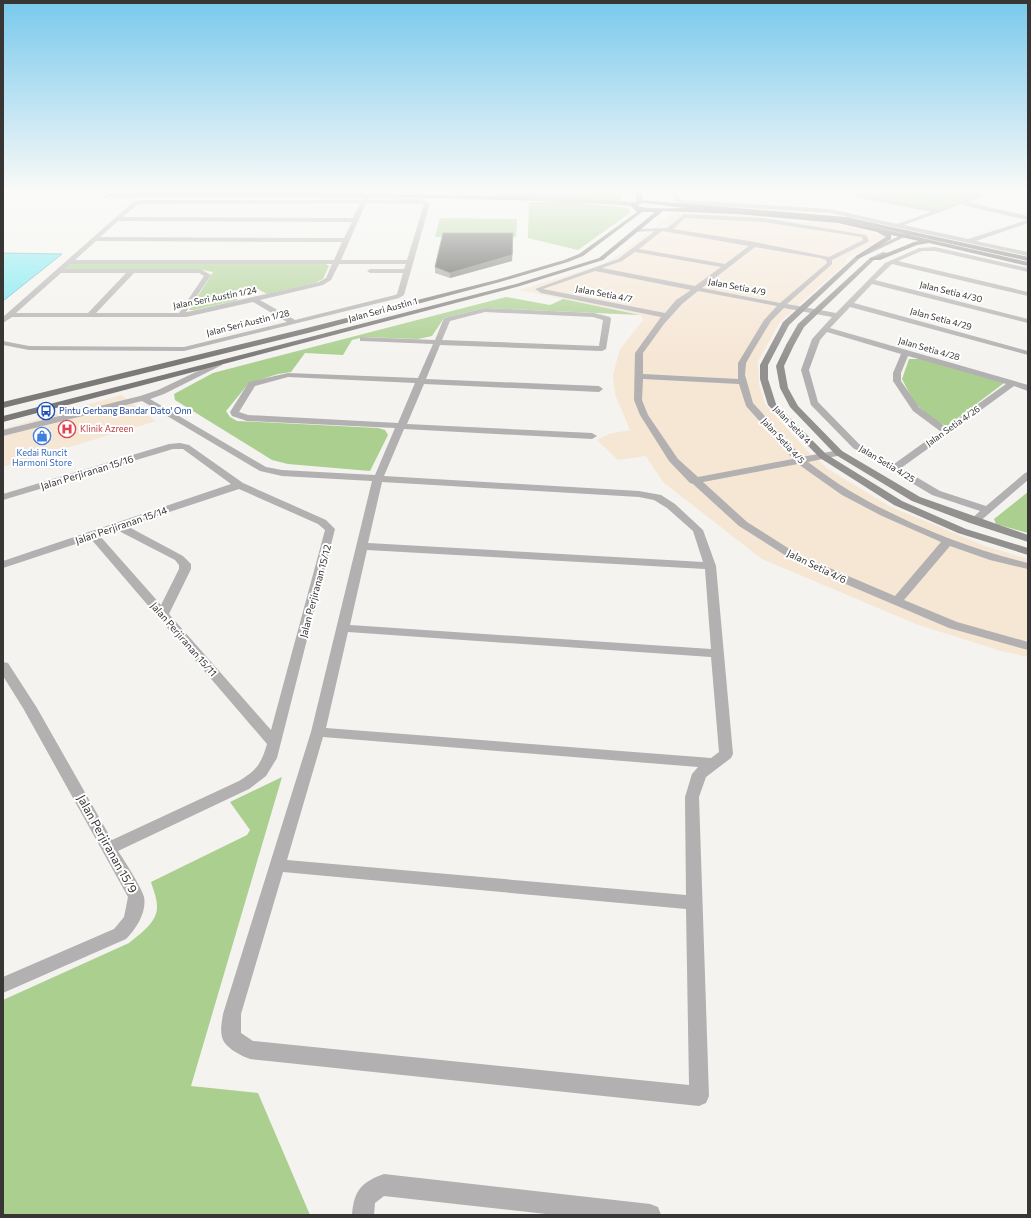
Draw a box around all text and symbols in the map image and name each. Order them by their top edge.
street label: Jalan Setia 4/9 [707,276,767,297]
street label: Jalan Setia 4/30 [919,278,984,305]
street label: Jalan Setia 4/7 [575,283,634,304]
street label: Jalan Seri Austin 1/24 [172,284,258,311]
street label: Jalan Seri Austin 1 [347,295,418,324]
street label: Jalan Setia 4/29 [909,305,973,332]
street label: Jalan Seri Austin 1/28 [205,307,291,338]
street label: Jalan Setia 4/28 [897,334,961,363]
bus stop icon: Pintu Gerbang Bandar Dato' Onn [36,401,56,421]
street label: Jalan Setia 4 [771,403,814,447]
street label: Jalan Setia 4/26 [924,403,982,448]
place label: Pintu Gerbang Bandar Dato' Onn [59,405,192,416]
street label: Jalan Setia 4/5 [760,416,807,466]
hospital icon: Klinik Azreen [57,419,77,439]
place label: Klinik Azreen [80,423,133,434]
shop icon: Kedai Runcit Harmoni Store [32,426,52,446]
street label: Jalan Setia 4/25 [857,443,917,485]
place label: Kedai Runcit Harmoni Store [12,447,72,468]
street label: Jalan Perjiranan 15/16 [39,452,135,492]
street label: Jalan Perjiranan 15/14 [74,504,168,546]
street label: Jalan Perjiranan 15/12 [297,543,333,639]
street label: Jalan Setia 4/6 [785,546,849,586]
street label: Jalan Perjiranan 15/11 [148,599,220,679]
street label: Jalan Perjiranan 15/9 [74,792,141,896]

